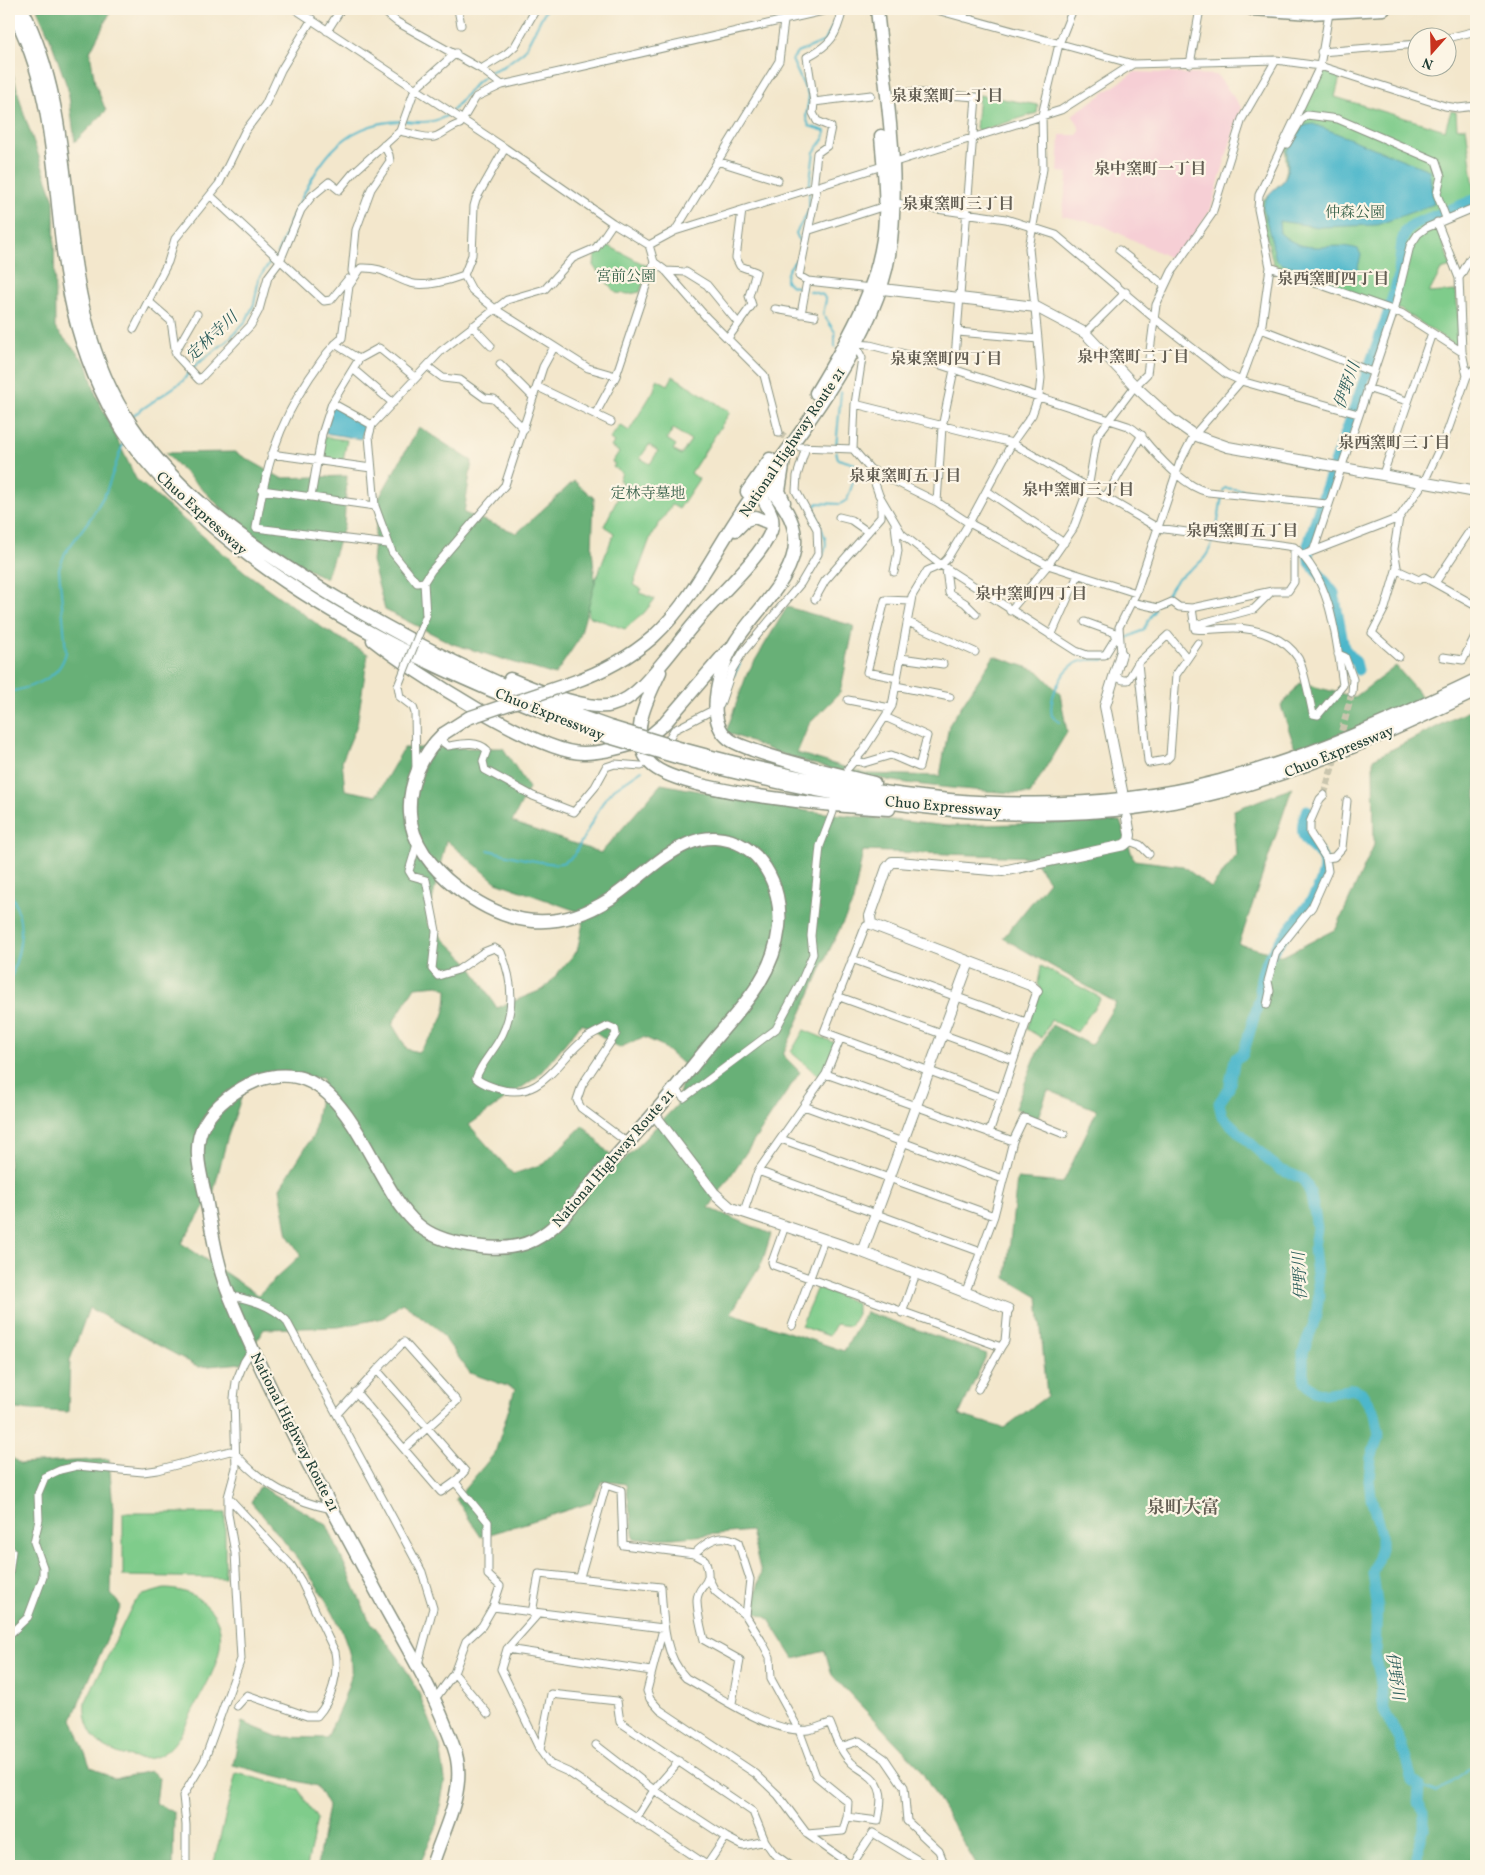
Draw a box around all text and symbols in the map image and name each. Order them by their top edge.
north arrow [1408,28,1458,78]
text: N [1420,52,1436,73]
district label: 泉東窯町一丁目 [891,86,1003,108]
district label: 泉中窯町一丁目 [1094,159,1206,181]
district label: 泉東窯町三丁目 [902,194,1014,216]
park label: 仲森公園 [1325,203,1385,224]
park label: 宮前公園 [596,267,656,288]
district label: 泉西窯町四丁目 [1277,269,1389,291]
water label: 定林寺川 [181,306,245,367]
district label: 泉中窯町二丁目 [1077,347,1189,369]
district label: 泉東窯町四丁目 [890,349,1002,371]
water label: 伊野川 [1330,357,1367,412]
street label: National Highway Route 21 [735,364,851,522]
district label: 泉西窯町三丁目 [1338,433,1450,455]
district label: 泉東窯町五丁目 [849,466,961,488]
street label: Chuo Expressway [151,467,251,561]
district label: 泉中窯町三丁目 [1022,480,1134,502]
park label: 定林寺墓地 [610,484,686,505]
district label: 泉西窯町五丁目 [1186,521,1298,543]
district label: 泉中窯町四丁目 [975,584,1087,606]
street label: Chuo Expressway [492,684,607,747]
street label: Chuo Expressway [1282,721,1397,784]
street label: Chuo Expressway [884,792,1002,823]
street label: National Highway Route 21 [548,1085,680,1233]
water label: 伊野川 [1289,1249,1313,1300]
street label: National Highway Route 21 [244,1349,343,1516]
district label: 泉町大富 [1147,1496,1219,1521]
water label: 伊野川 [1380,1651,1409,1704]

